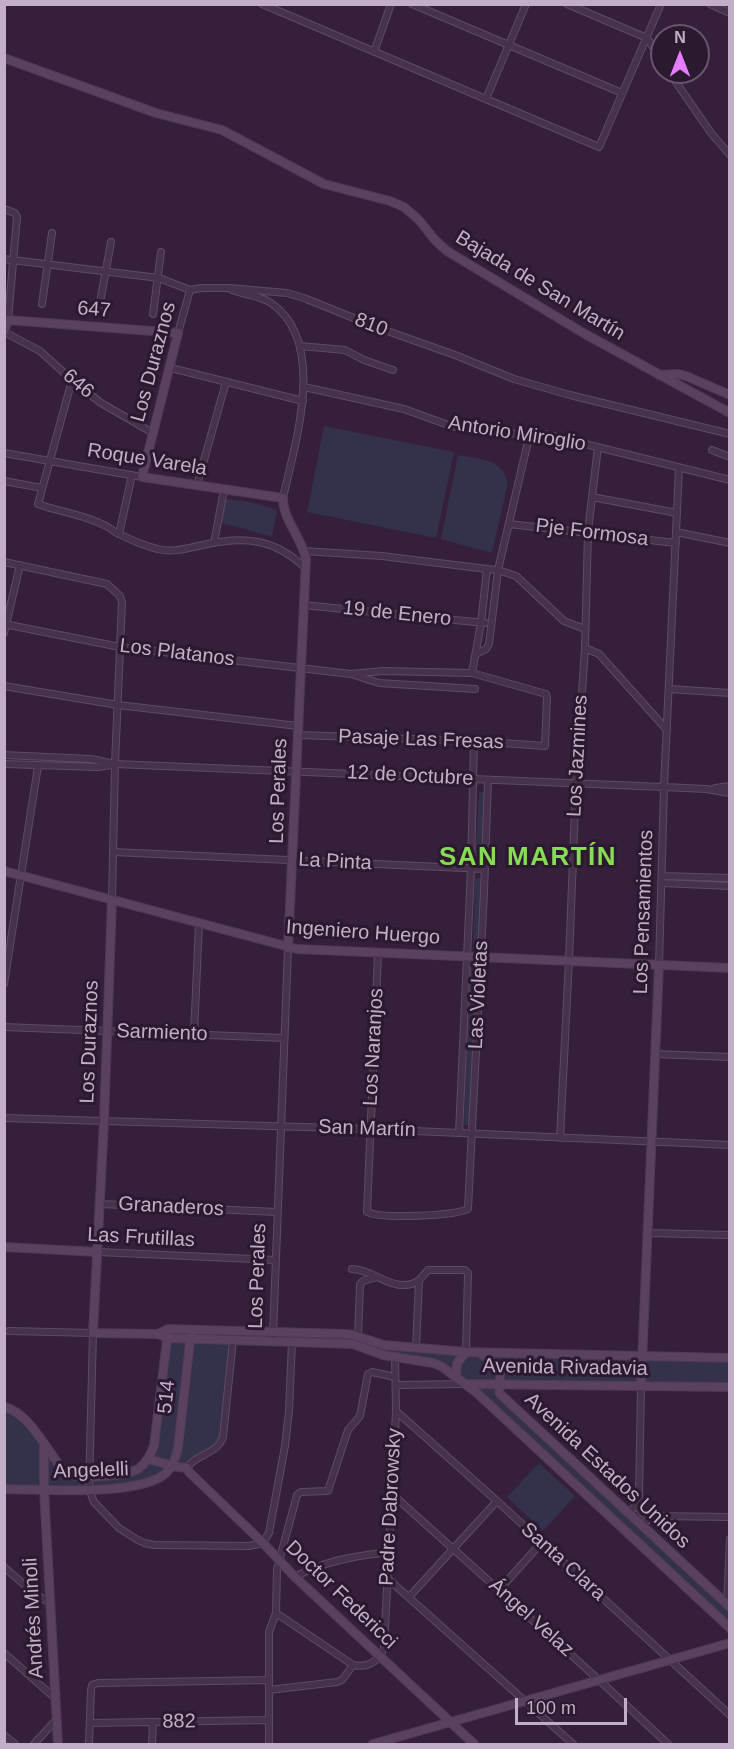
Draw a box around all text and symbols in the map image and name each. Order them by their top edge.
north arrow [650,24,710,84]
text: N [674,29,686,46]
street label: Bajada de San Martín [451,226,629,346]
street label: 647 [77,297,111,323]
street label: Los Duraznos [126,299,182,425]
street label: 810 [351,308,391,342]
street label: 646 [58,364,98,404]
street label: Antorio Miroglio [447,411,587,457]
street label: Roque Varela [85,439,209,481]
street label: Pje Formosa [534,514,650,552]
street label: 19 de Enero [342,596,452,632]
street label: Los Platanos [118,634,236,672]
street label: Los Jazmines [563,694,593,818]
street label: Pasaje Las Fresas [338,725,504,755]
street label: Los Perales [265,738,293,844]
street label: 12 de Octubre [346,761,474,791]
street label: Los Pensamientos [629,829,659,995]
district label: SAN MARTÍN [439,842,617,874]
street label: La Pinta [298,848,372,876]
street label: Ingeniero Huergo [285,916,441,950]
street label: Las Violetas [464,940,494,1050]
street label: Los Duraznos [76,980,104,1104]
street label: Los Naranjos [359,988,389,1106]
street label: Sarmiento [116,1019,208,1047]
street label: San Martín [318,1115,416,1143]
street label: Granaderos [118,1192,224,1222]
street label: Las Frutillas [87,1223,195,1253]
street label: Los Perales [244,1223,272,1329]
street label: Avenida Rivadavia [482,1355,648,1381]
street label: 514 [153,1379,181,1415]
street label: Avenida Estados Unidos [519,1388,695,1554]
street label: Padre Dabrowsky [375,1428,407,1586]
street label: Angelelli [53,1458,129,1484]
street label: Santa Clara [516,1518,610,1606]
street label: Doctor Federicci [280,1536,402,1654]
street label: Andrés Minoli [19,1557,49,1679]
street label: Ángel Velaz [484,1574,578,1662]
scale bar [518,1686,630,1724]
text: 100 m [526,1698,576,1718]
street label: 882 [162,1710,196,1734]

